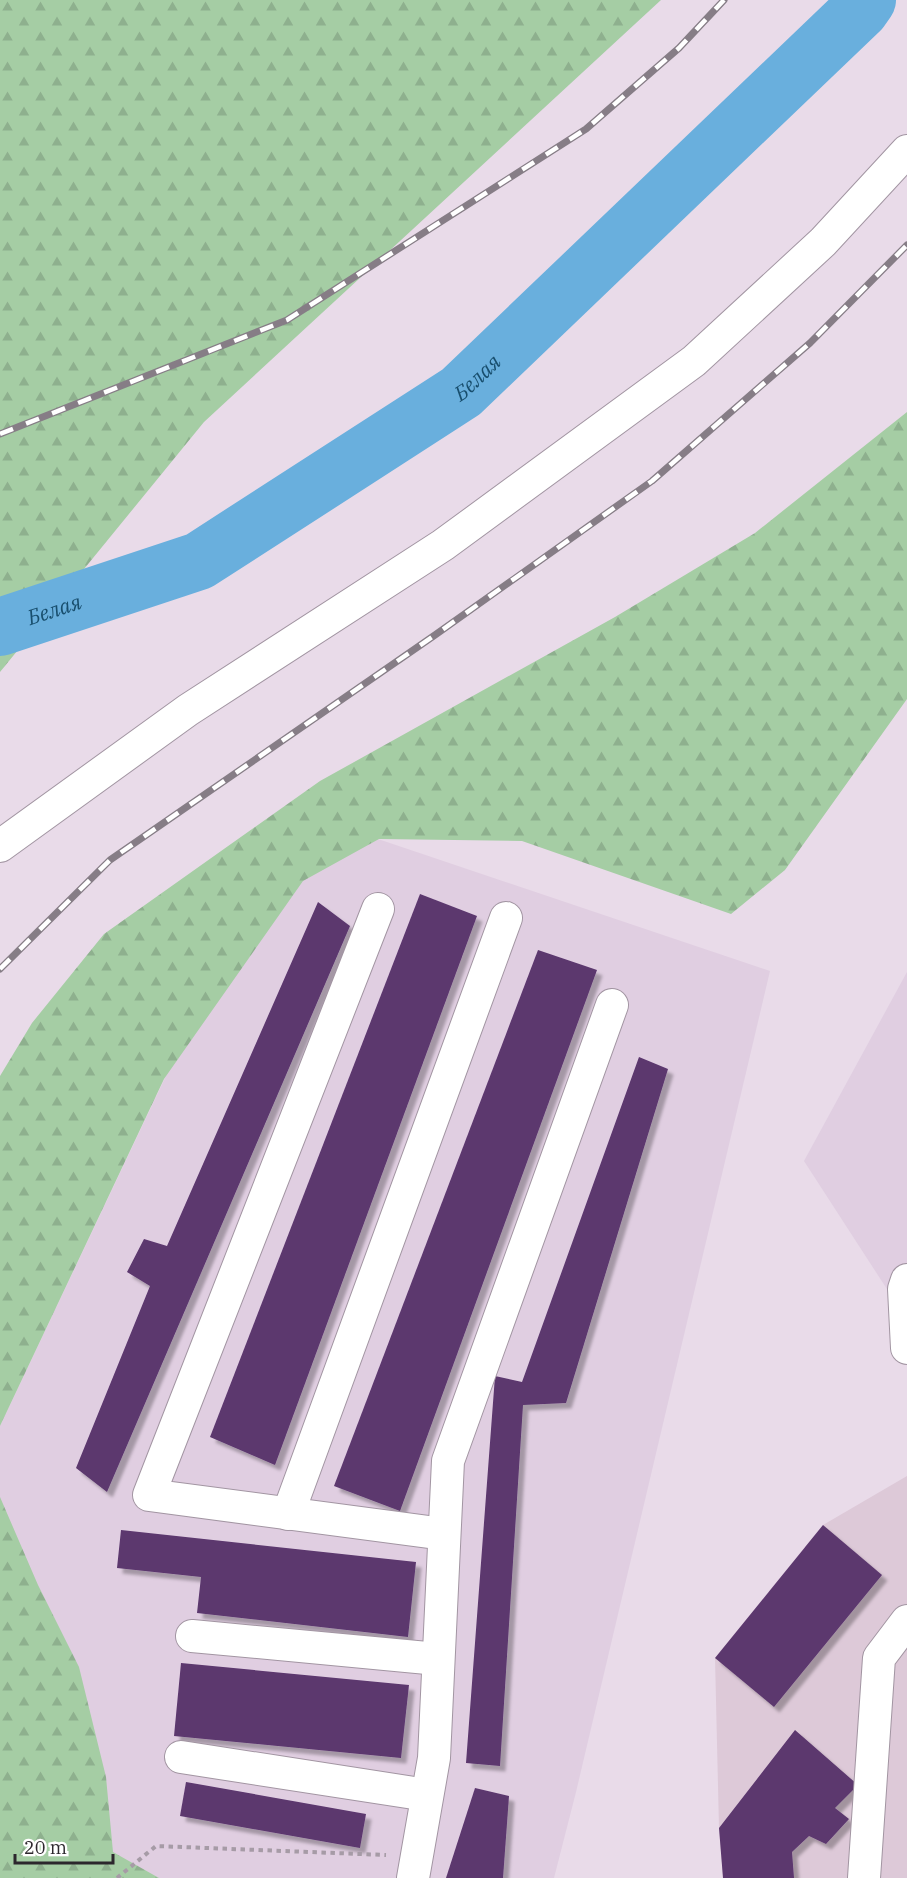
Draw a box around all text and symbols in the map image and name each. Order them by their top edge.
water label: Белая [447,348,506,408]
water label: Белая [22,587,85,631]
scale bar [15,1827,112,1865]
text: 20 m [24,1836,67,1859]

